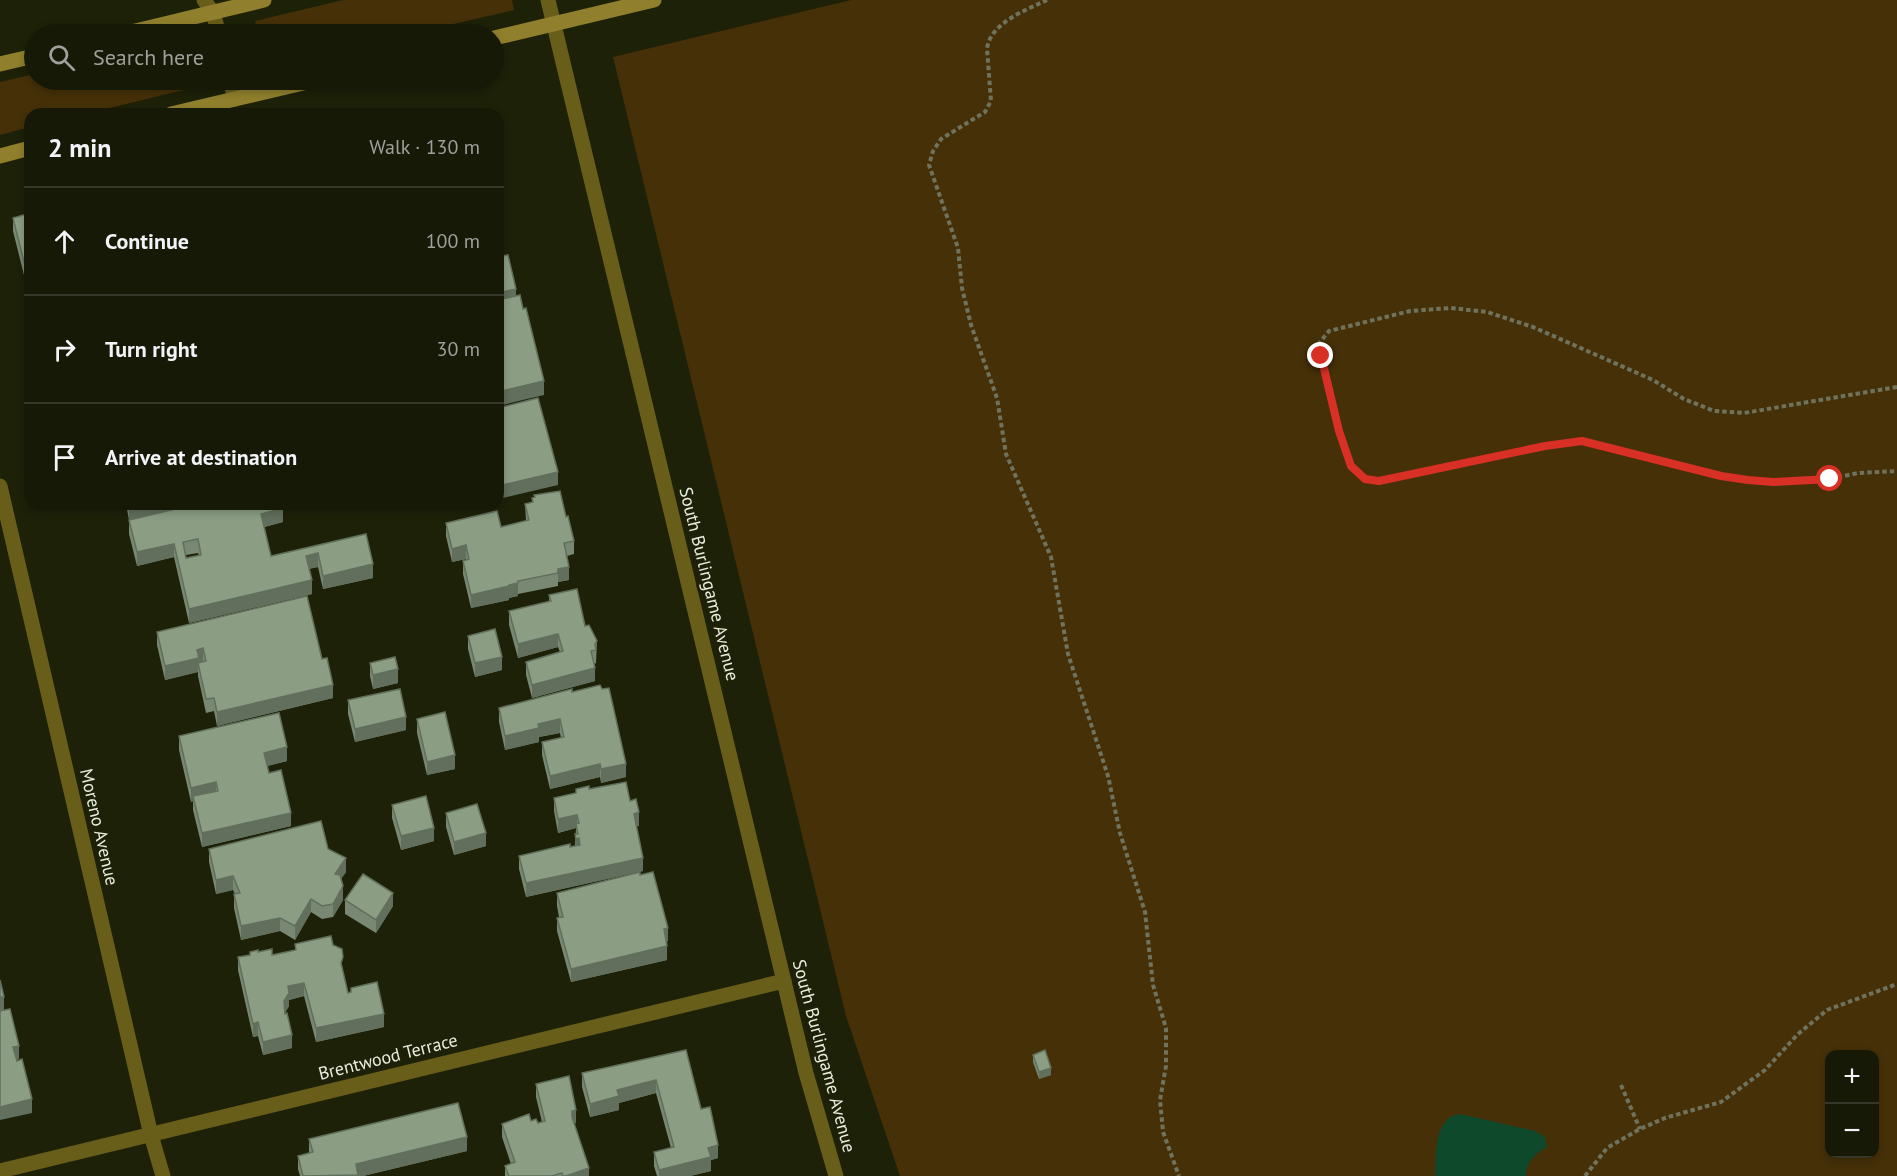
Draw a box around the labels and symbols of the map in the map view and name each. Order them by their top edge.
route end [1307,342,1333,368]
route start [1816,465,1842,491]
street label: South Burlingame Avenue [674,485,745,683]
street label: Moreno Avenue [75,766,124,887]
street label: South Burlingame Avenue [788,957,861,1155]
street label: Brentwood Terrace [316,1028,460,1085]

